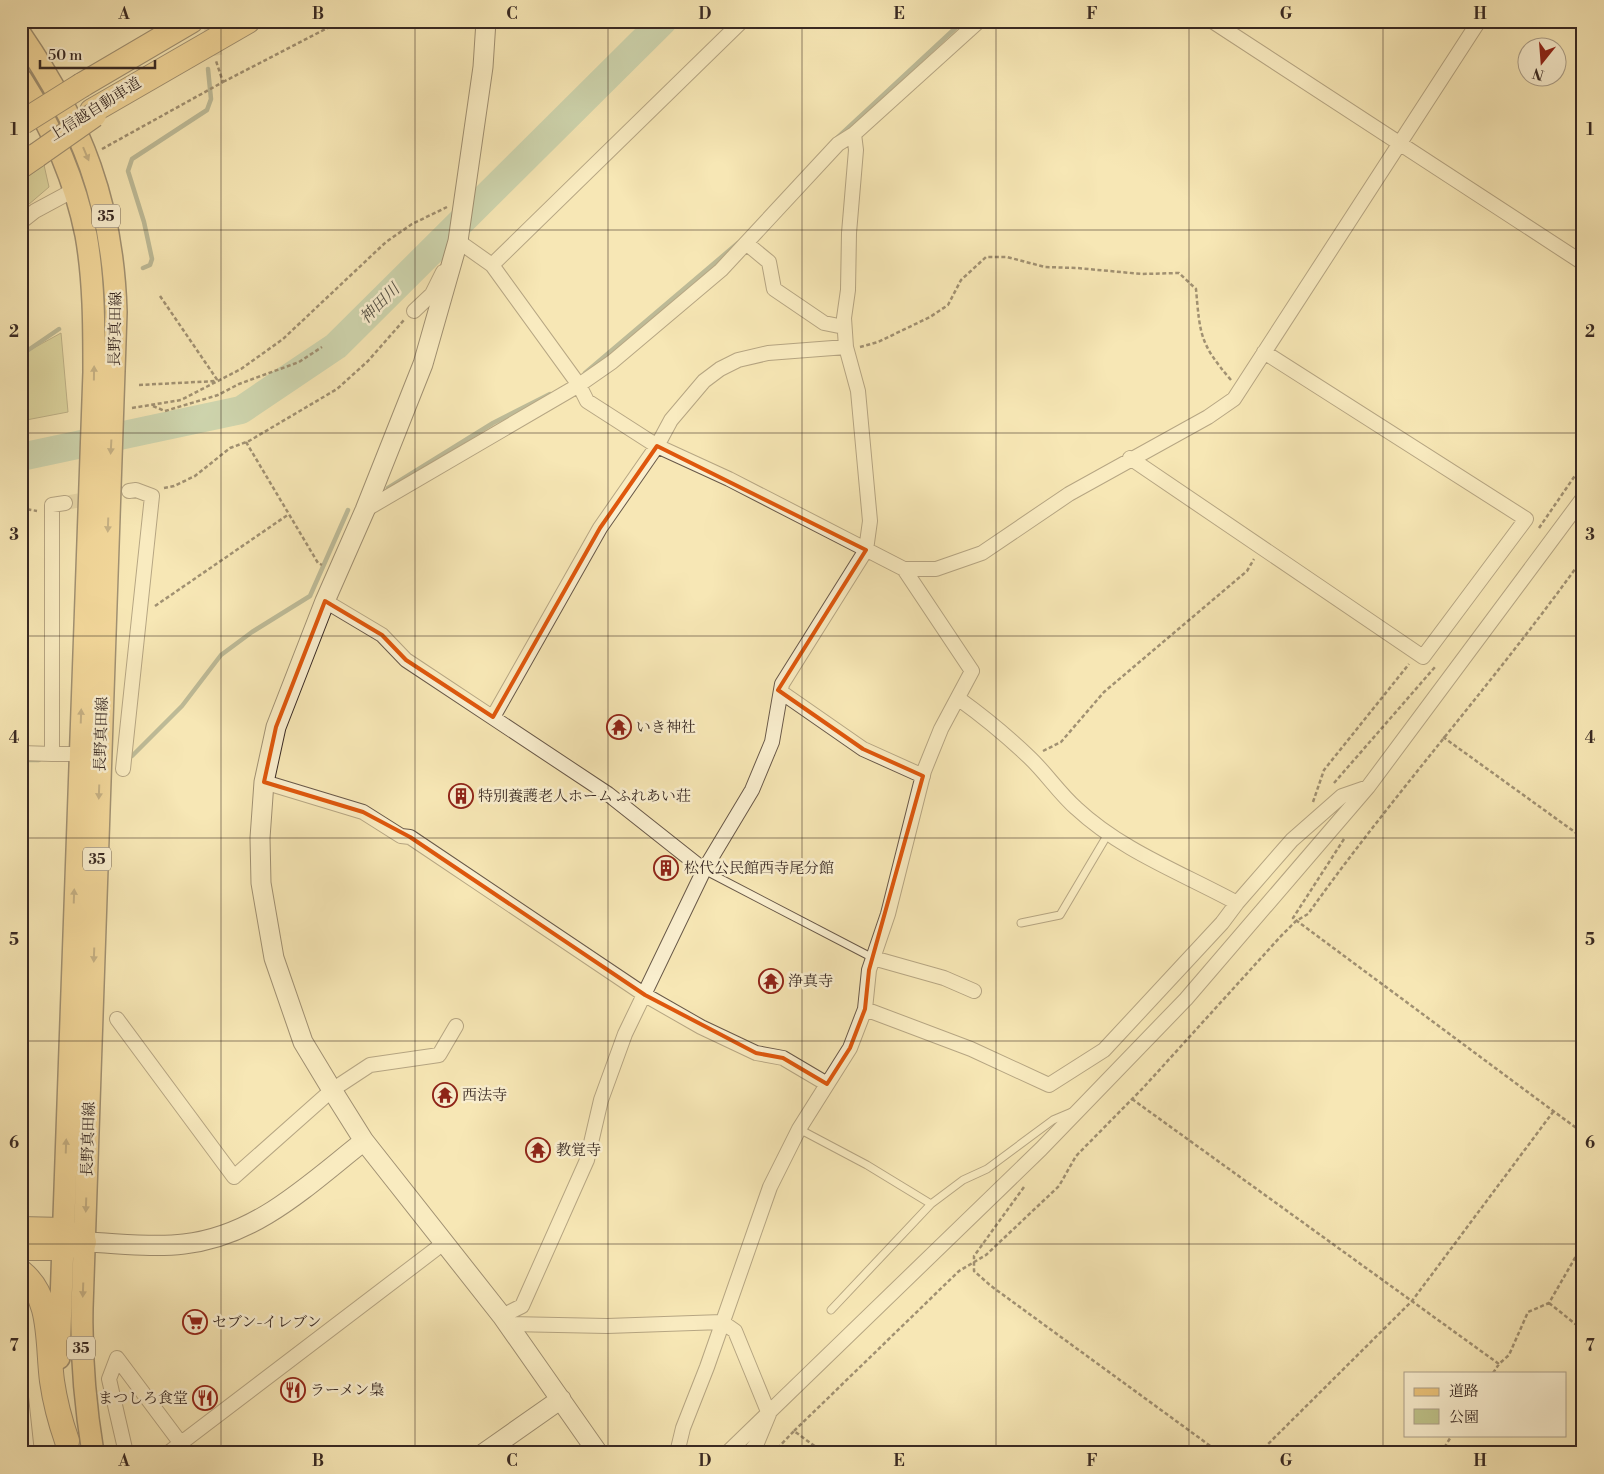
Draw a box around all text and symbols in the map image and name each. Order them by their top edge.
text: A [117,4,130,24]
text: B [312,4,324,24]
text: C [506,4,518,24]
text: D [699,4,712,24]
text: E [893,4,905,24]
text: F [1086,4,1098,24]
text: G [1280,4,1293,24]
text: H [1473,4,1487,24]
scale bar [40,38,155,70]
north arrow [1516,38,1566,88]
text: 50 m [48,46,82,65]
text: N [1531,63,1546,84]
street label: 上信越自動車道 [46,74,145,145]
text: 1 [10,120,18,140]
text: 1 [1586,120,1594,140]
one-way arrow [83,147,91,161]
road number: 35 [92,205,120,228]
water label: 神田川 [356,278,405,328]
street label: 長野真田線 [105,291,126,367]
text: 2 [9,322,19,342]
text: 2 [1585,322,1595,342]
one-way arrow [90,364,98,380]
one-way arrow [106,439,114,455]
one-way arrow [103,517,111,533]
text: 3 [9,525,19,545]
text: 3 [1585,525,1595,545]
street label: 長野真田線 [91,696,112,772]
one-way arrow [77,708,85,724]
temple icon: いき神社 [606,714,632,740]
place label: いき神社 [636,718,696,737]
text: 4 [9,728,20,748]
text: 4 [1585,728,1596,748]
building icon: 特別養護老人ホーム ふれあい荘 [448,783,474,809]
one-way arrow [95,785,103,801]
place label: 特別養護老人ホーム ふれあい荘 [478,787,691,806]
road number: 35 [83,848,111,871]
building icon: 松代公民館西寺尾分館 [653,855,679,881]
place label: 松代公民館西寺尾分館 [684,859,834,878]
one-way arrow [71,888,79,904]
text: 5 [9,930,19,950]
text: 5 [1585,930,1595,950]
one-way arrow [89,947,97,963]
temple icon: 浄真寺 [758,968,784,994]
place label: 浄真寺 [788,972,833,991]
temple icon: 西法寺 [432,1082,458,1108]
place label: 西法寺 [462,1086,507,1105]
street label: 長野真田線 [78,1101,99,1177]
text: 6 [9,1133,19,1153]
text: 6 [1585,1133,1595,1153]
temple icon: 教覚寺 [525,1137,551,1163]
one-way arrow [62,1138,70,1154]
place label: 教覚寺 [556,1141,601,1160]
one-way arrow [81,1197,89,1213]
one-way arrow [78,1283,86,1299]
supermarket icon: セブン-イレブン [182,1309,208,1335]
place label: セブン-イレブン [212,1313,322,1332]
text: 7 [9,1336,19,1356]
road number: 35 [67,1336,95,1360]
text: 7 [1585,1336,1595,1356]
legend [1404,1372,1566,1436]
restaurant icon: ラーメン梟 [280,1377,306,1403]
place label: ラーメン梟 [310,1381,384,1400]
text: 道路 [1449,1382,1479,1401]
restaurant icon: まつしろ食堂 [192,1385,218,1411]
place label: まつしろ食堂 [98,1389,188,1408]
text: 公園 [1449,1408,1479,1427]
text: A [117,1451,130,1471]
text: B [312,1451,324,1471]
text: C [506,1451,518,1471]
text: D [699,1451,712,1471]
text: E [893,1451,905,1471]
text: F [1086,1451,1098,1471]
text: G [1280,1451,1293,1471]
text: H [1473,1451,1487,1471]

